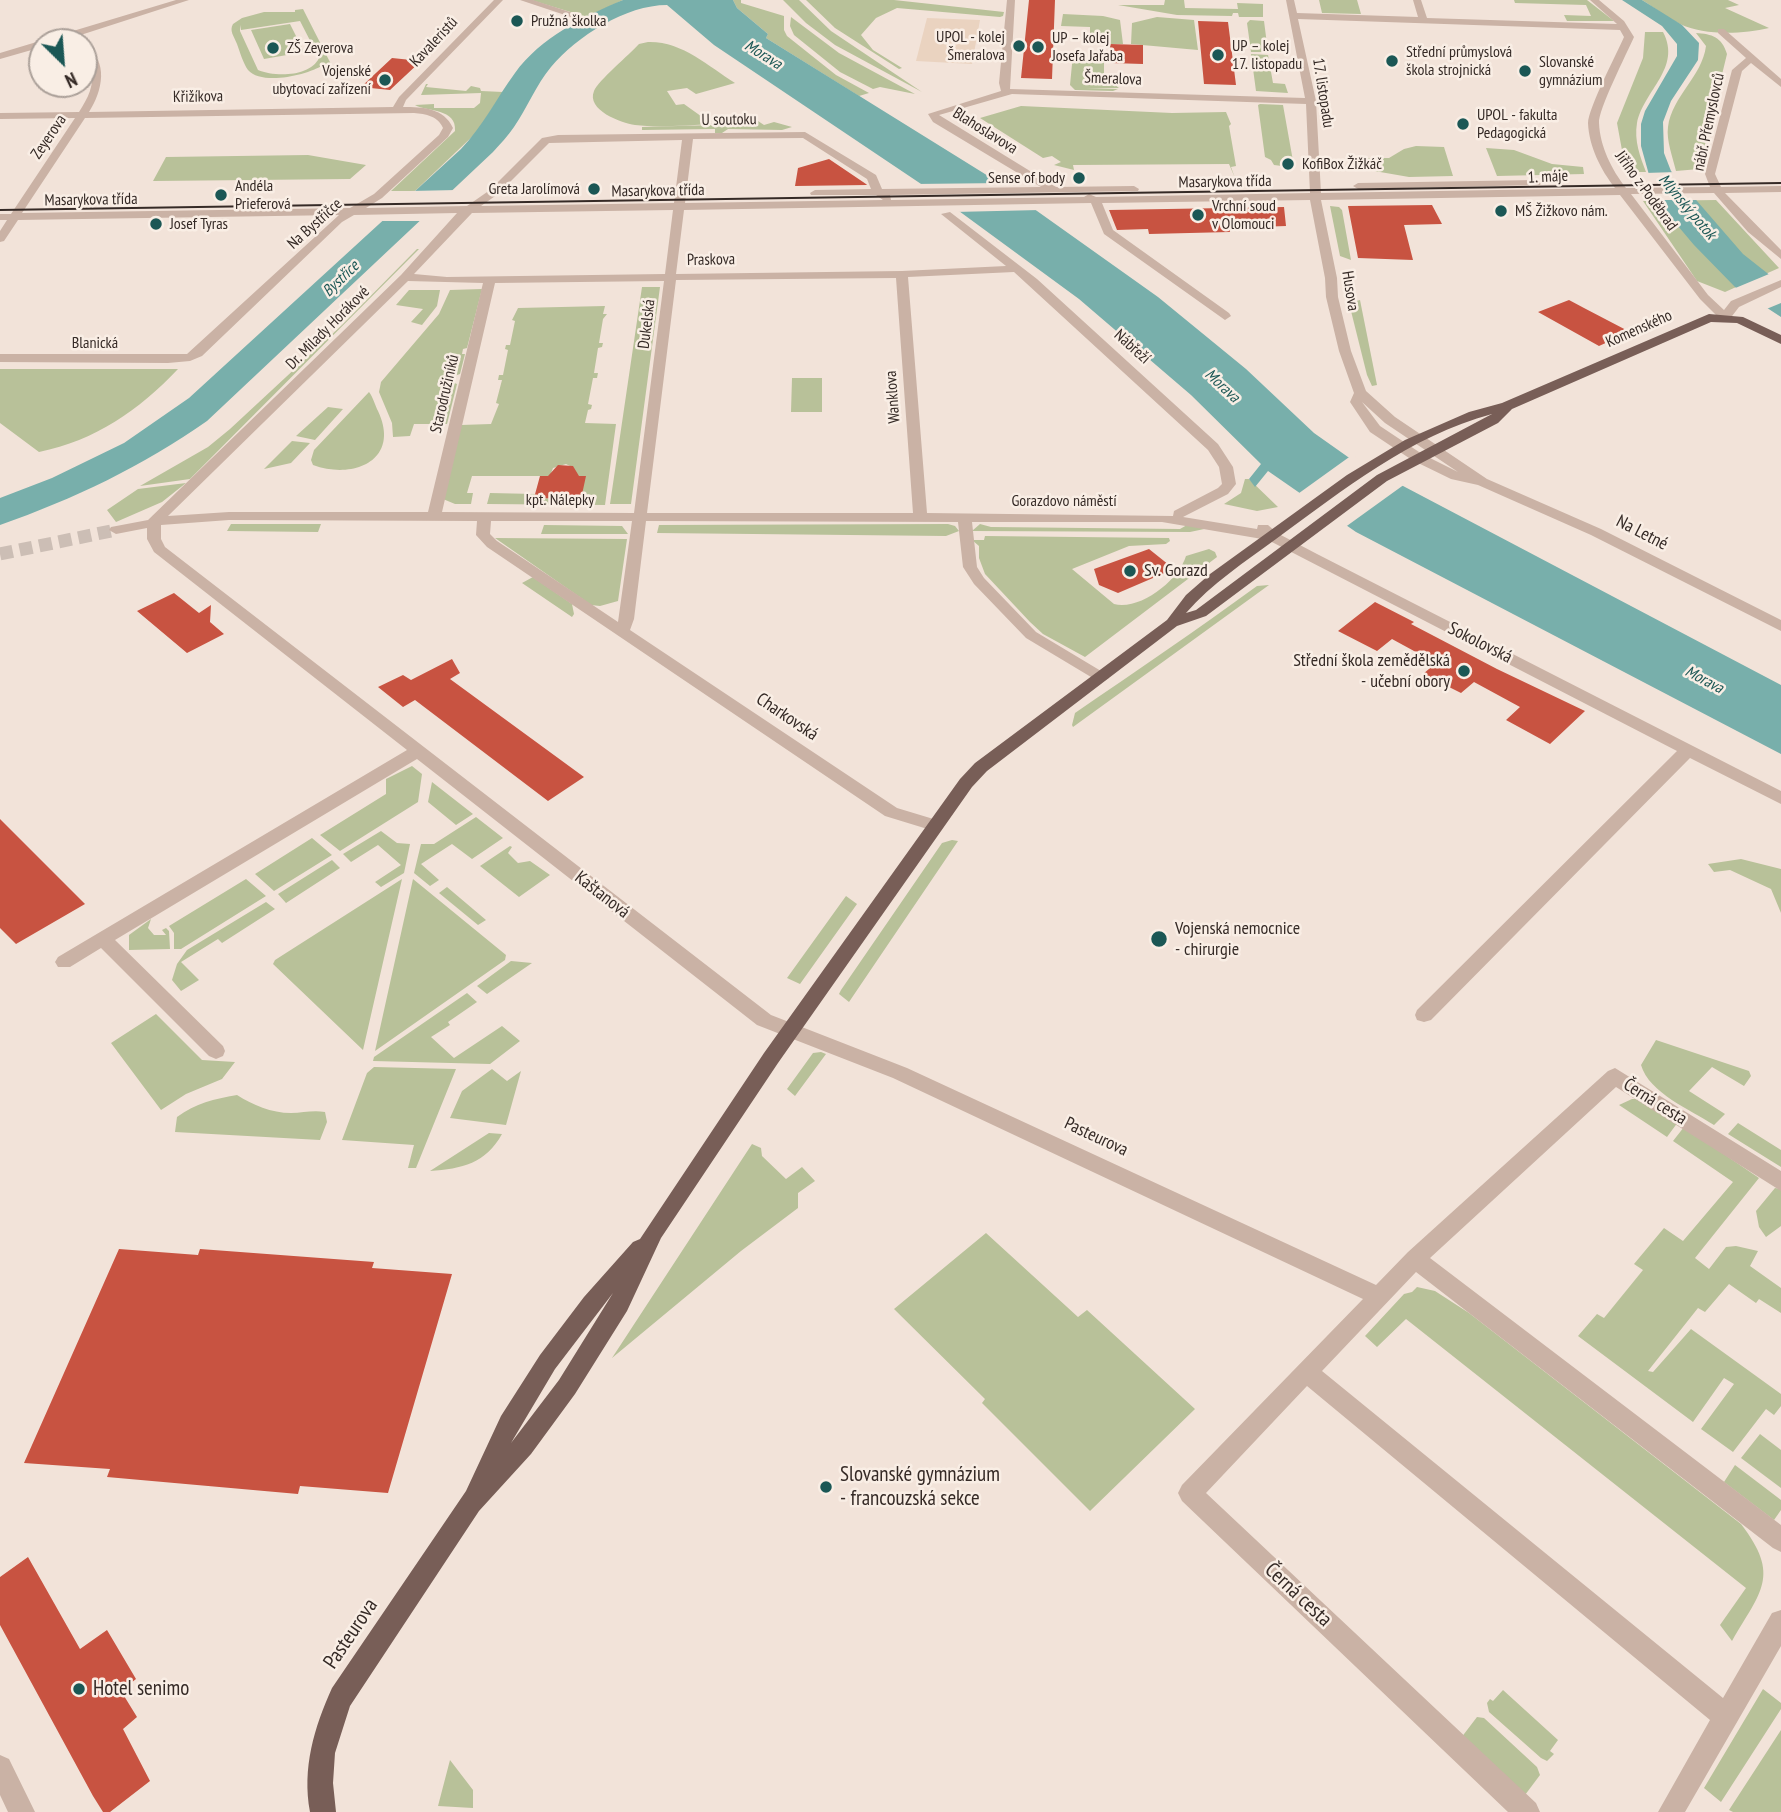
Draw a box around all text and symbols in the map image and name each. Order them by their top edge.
place label: Pružná školka [531,11,606,31]
street label: Kavaleristů [406,13,462,71]
marker: Pružná školka [509,13,525,29]
place label: UPOL - kolej Šmeralova [936,27,1005,65]
north arrow [28,28,98,98]
place label: UP – kolej Josefa Jařaba [1052,28,1123,66]
water label: Morava [741,36,785,74]
place label: UP – kolej 17. listopadu [1232,36,1302,74]
place label: ZŠ Zeyerova [287,38,353,58]
marker: UPOL - kolej Šmeralova [1011,38,1027,54]
marker: UP – kolej Josefa Jařaba [1030,39,1046,55]
marker: ZŠ Zeyerova [265,40,281,56]
place label: Střední průmyslová škola strojnická [1406,42,1512,80]
marker: UP – kolej 17. listopadu [1210,47,1226,63]
place label: Slovanské gymnázium [1539,52,1602,90]
marker: Střední průmyslová škola strojnická [1384,53,1400,69]
street label: 17. listopadu [1308,57,1338,129]
place label: Vojenské ubytovací zařízení [272,61,371,99]
marker: Slovanské gymnázium [1517,63,1533,79]
text: N [61,67,81,93]
street label: Šmeralova [1084,68,1142,90]
street label: nábř. Přemyslovců [1689,71,1729,173]
marker: Vojenské ubytovací zařízení [377,72,393,88]
street label: Křižíkova [173,87,223,107]
street label: Blahoslavova [949,104,1021,158]
place label: UPOL - fakulta Pedagogická [1477,105,1557,143]
street label: U soutoku [701,110,757,130]
street label: Zeyerova [27,111,71,163]
marker: UPOL - fakulta Pedagogická [1455,116,1471,132]
street label: Jiřího z Poděbrad [1611,148,1681,234]
place label: KofiBox Žižkáč [1302,154,1382,174]
marker: KofiBox Žižkáč [1280,156,1296,172]
street label: 1. máje [1527,166,1569,188]
place label: Sense of body [988,168,1065,188]
marker: Sense of body [1071,170,1087,186]
water label: Mlýnský potok [1654,170,1720,244]
street label: Masarykova třída [1178,172,1272,192]
place label: Andéla Prieferová [235,176,291,214]
place label: Greta Jarolímová [488,179,580,199]
marker: Greta Jarolímová [586,181,602,197]
street label: Masarykova třída [611,181,705,201]
marker: Andéla Prieferová [213,187,229,203]
street label: Masarykova třída [44,190,138,210]
street label: Na Bystřičce [284,194,346,254]
place label: Vrchní soud v Olomouci [1212,196,1276,234]
place label: MŠ Žižkovo nám. [1515,201,1608,221]
marker: MŠ Žižkovo nám. [1493,203,1509,219]
marker: Vrchní soud v Olomouci [1190,207,1206,223]
place label: Josef Tyras [170,214,228,234]
marker: Josef Tyras [148,216,164,232]
street label: Praskova [687,250,735,270]
water label: Bystřice [319,257,363,301]
street label: Husova [1337,270,1363,312]
street label: Dr. Milady Horákové [282,282,374,374]
street label: Dukelská [634,298,660,350]
street label: Komenského [1603,306,1675,352]
street label: Nábřeží [1110,326,1154,368]
street label: Blanická [72,333,118,353]
street label: Starodružiníků [427,353,463,435]
water label: Morava [1201,365,1243,407]
street label: Wanklova [882,370,904,424]
street label: kpt. Nálepky [526,490,594,510]
street label: Gorazdovo náměstí [1011,491,1117,511]
street label: Na Letné [1613,511,1671,555]
place label: Sv. Gorazd [1144,560,1208,582]
marker: Sv. Gorazd [1122,563,1138,579]
street label: Sokolovská [1444,618,1516,668]
place label: Střední škola zemědělská - učební obory [1293,650,1450,692]
water label: Morava [1682,662,1726,698]
marker: Střední škola zemědělská - učební obory [1456,663,1472,679]
street label: Charkovská [752,688,822,746]
street label: Kaštanová [570,867,634,923]
place label: Vojenská nemocnice - chirurgie [1175,918,1300,960]
marker: Vojenská nemocnice - chirurgie [1149,929,1169,949]
street label: Černá cesta [1619,1074,1691,1130]
street label: Pasteurova [1061,1113,1131,1161]
place label: Slovanské gymnázium - francouzská sekce [840,1462,1000,1512]
marker: Slovanské gymnázium - francouzská sekce [818,1479,834,1495]
street label: Černá cesta [1259,1558,1337,1632]
street label: Pasteurova [318,1594,384,1674]
place label: Hotel senimo [93,1676,189,1702]
marker: Hotel senimo [71,1681,87,1697]

